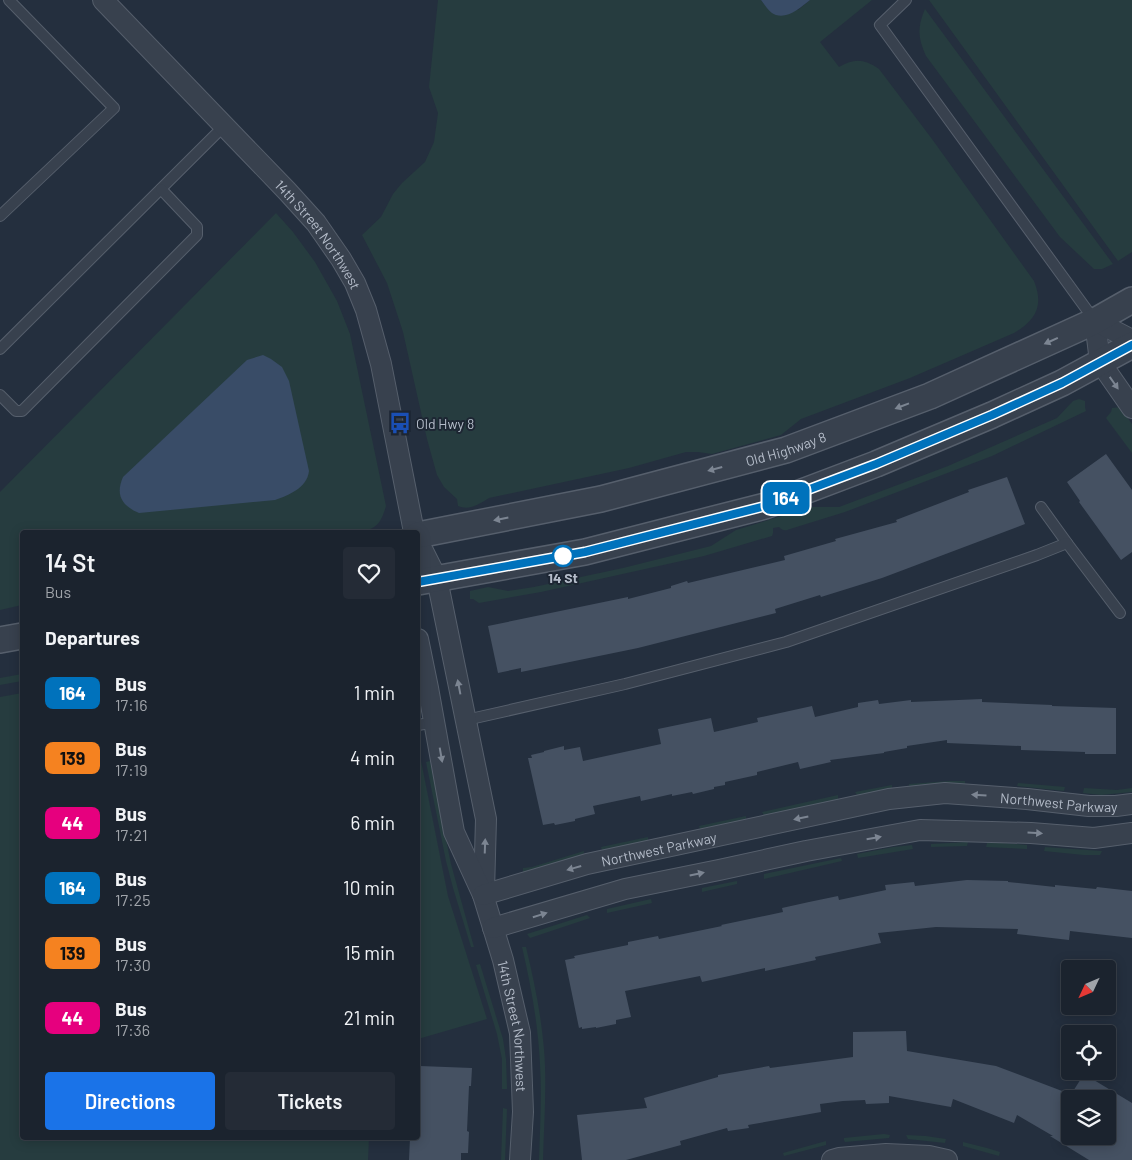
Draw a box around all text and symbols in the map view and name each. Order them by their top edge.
street label: 14th Street Northwest [272,176,365,291]
one-way arrow [1044,338,1058,346]
one-way arrow [1109,376,1119,389]
one-way arrow [894,402,909,410]
bus stop icon: Old Hwy 8 [387,410,413,436]
place label: Old Hwy 8 [416,415,474,432]
street label: Old Highway 8 [743,427,828,469]
one-way arrow [707,465,722,473]
line badge: 164 [757,482,815,514]
text: 164 [773,487,799,509]
one-way arrow [493,515,509,523]
marker: 14 St [552,545,574,567]
button: heart [343,547,395,599]
text: 14 St [45,548,95,577]
place label: 14 St [548,569,578,586]
text: Bus [45,582,71,601]
text: Departures [45,626,140,649]
text: Bus [115,672,147,695]
one-way arrow [455,679,463,694]
text: 1 min [354,681,395,704]
text: 164 [59,682,86,704]
text: 17:16 [115,695,147,714]
text: Bus [115,737,147,760]
text: 4 min [350,746,395,769]
text: 139 [60,747,85,769]
one-way arrow [437,748,445,764]
text: 17:19 [115,760,148,779]
street label: Northwest Parkway [1000,789,1118,815]
one-way arrow [971,791,987,799]
text: Bus [115,802,147,825]
text: 6 min [351,811,395,834]
text: 44 [62,812,83,834]
one-way arrow [794,814,809,822]
text: 17:21 [115,825,148,844]
street label: Northwest Parkway [599,828,719,869]
one-way arrow [1028,830,1044,838]
one-way arrow [866,834,881,842]
one-way arrow [481,838,489,854]
one-way arrow [567,865,582,873]
text: Bus [115,867,147,890]
one-way arrow [690,870,706,878]
text: 10 min [343,876,395,899]
text: 164 [59,877,86,899]
text: 17:25 [115,890,150,909]
one-way arrow [533,910,548,918]
text: Bus [115,932,147,955]
text: 15 min [344,941,395,964]
text: 139 [60,942,85,964]
text: 17:30 [115,955,151,974]
street label: 14th Street Northwest [495,959,531,1092]
north arrow [1061,960,1116,1015]
map controls [1061,960,1116,1145]
text: Bus [115,997,147,1020]
text: 21 min [344,1006,395,1029]
text: 44 [62,1007,83,1029]
text: 17:36 [115,1020,150,1039]
button: locate [1061,1025,1116,1080]
button: Directions [45,1072,215,1130]
button: Tickets [225,1072,395,1130]
button: layers [1061,1090,1116,1145]

